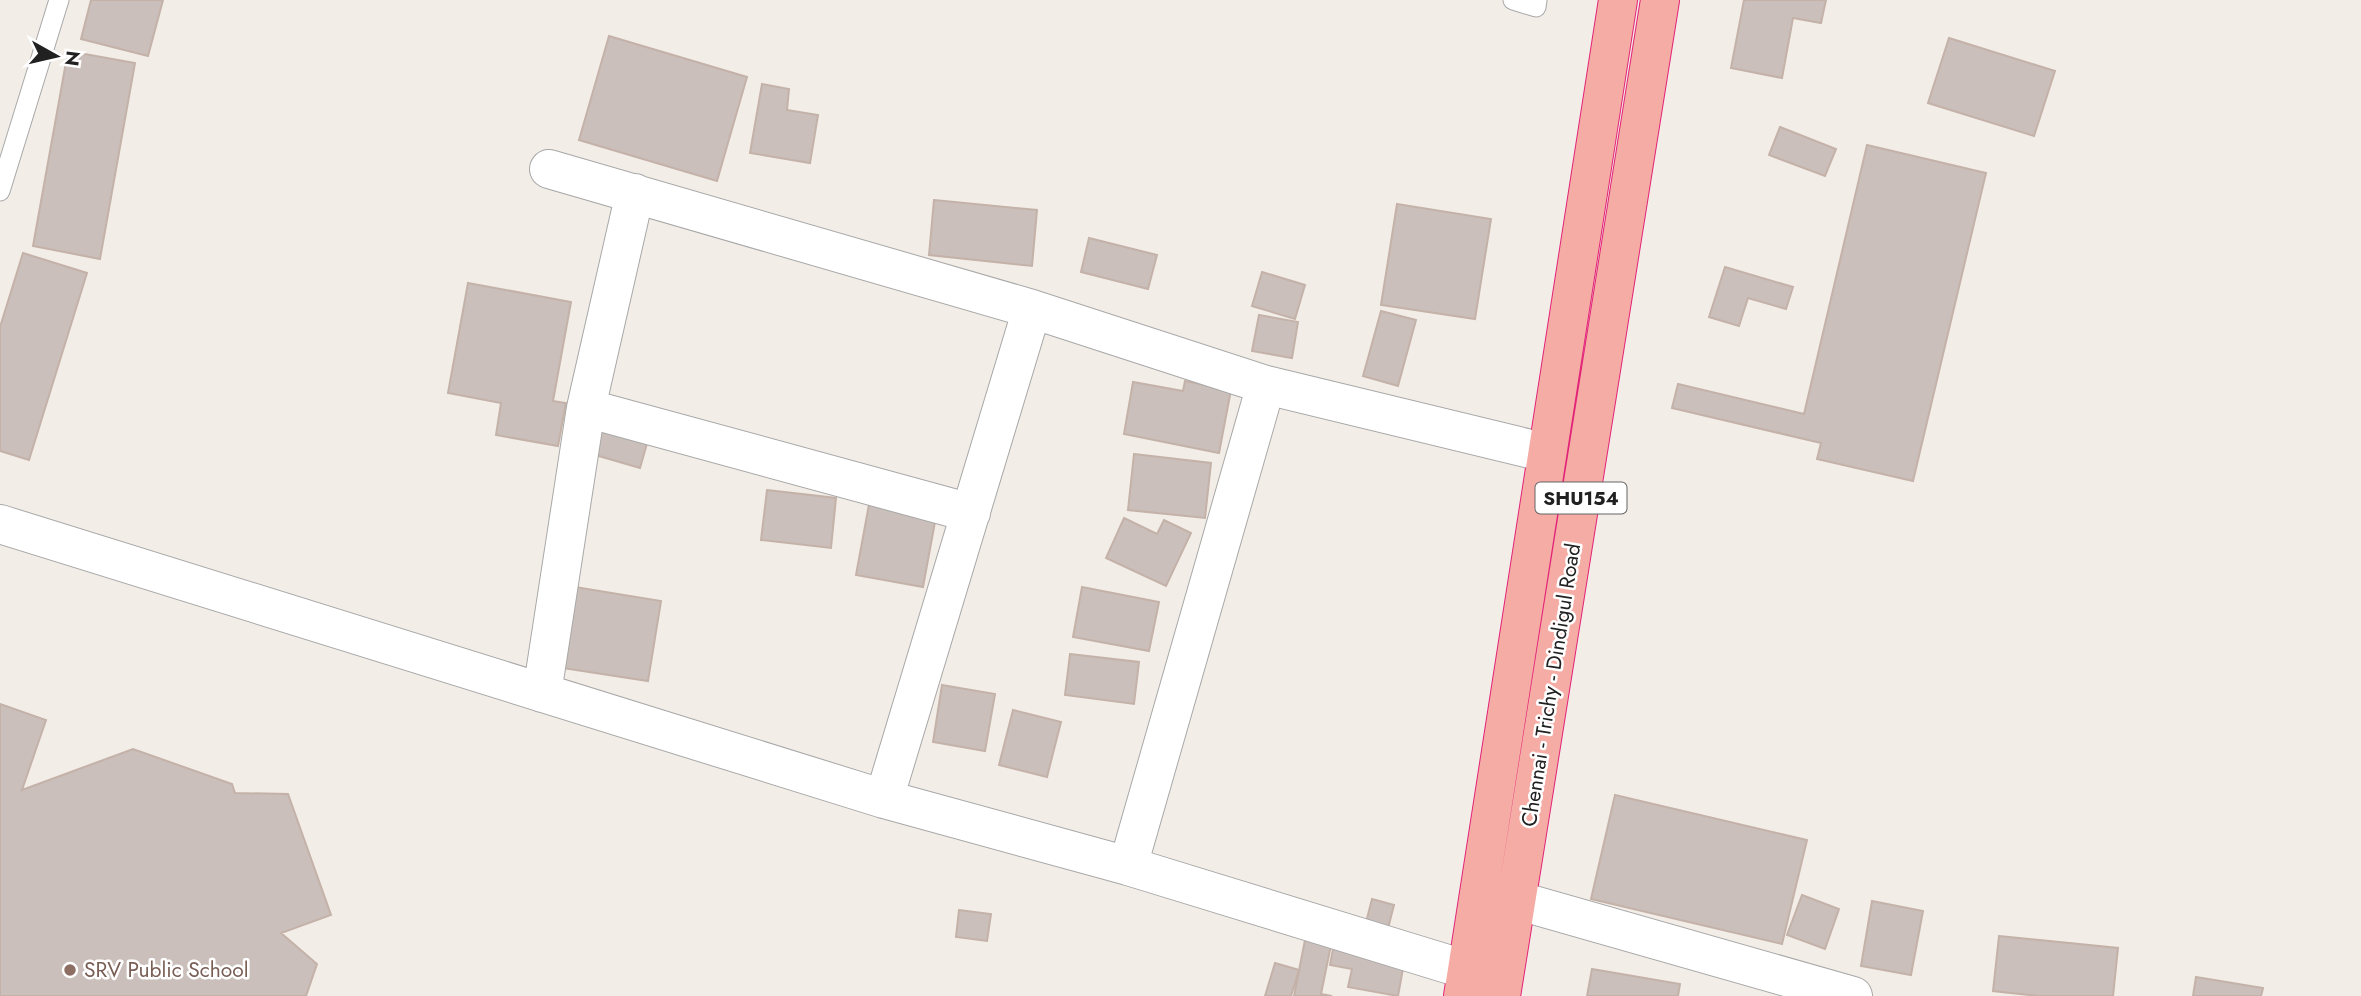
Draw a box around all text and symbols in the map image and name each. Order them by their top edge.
north arrow [21,21,91,91]
text: N [58,49,87,68]
road number: SHU154 [1536,482,1626,513]
street label: Chennai - Trichy - Dindigul Road [1514,541,1588,829]
place label: SRV Public School [84,955,248,985]
marker: SRV Public School [62,962,78,978]

